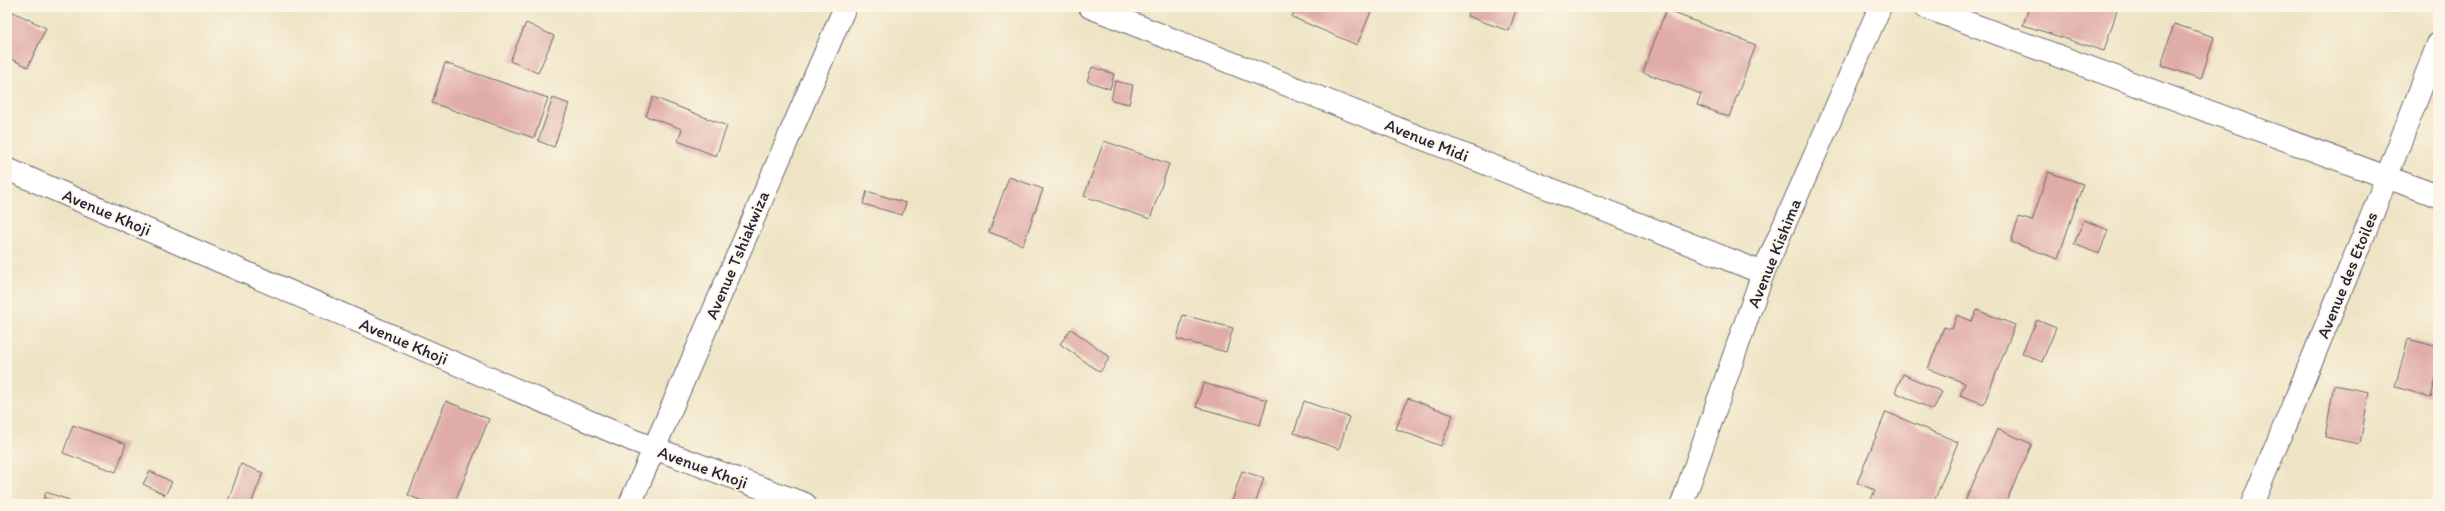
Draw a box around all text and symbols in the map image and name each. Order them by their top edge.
street label: Avenue Midi [1382,114,1472,166]
street label: Avenue Khoji [60,184,154,240]
street label: Avenue Tshiakwiza [701,188,773,322]
street label: Avenue Kishima [1743,195,1805,310]
street label: Avenue des Etoiles [2312,209,2382,341]
street label: Avenue Khoji [357,313,451,369]
street label: Avenue Khoji [655,442,751,492]

